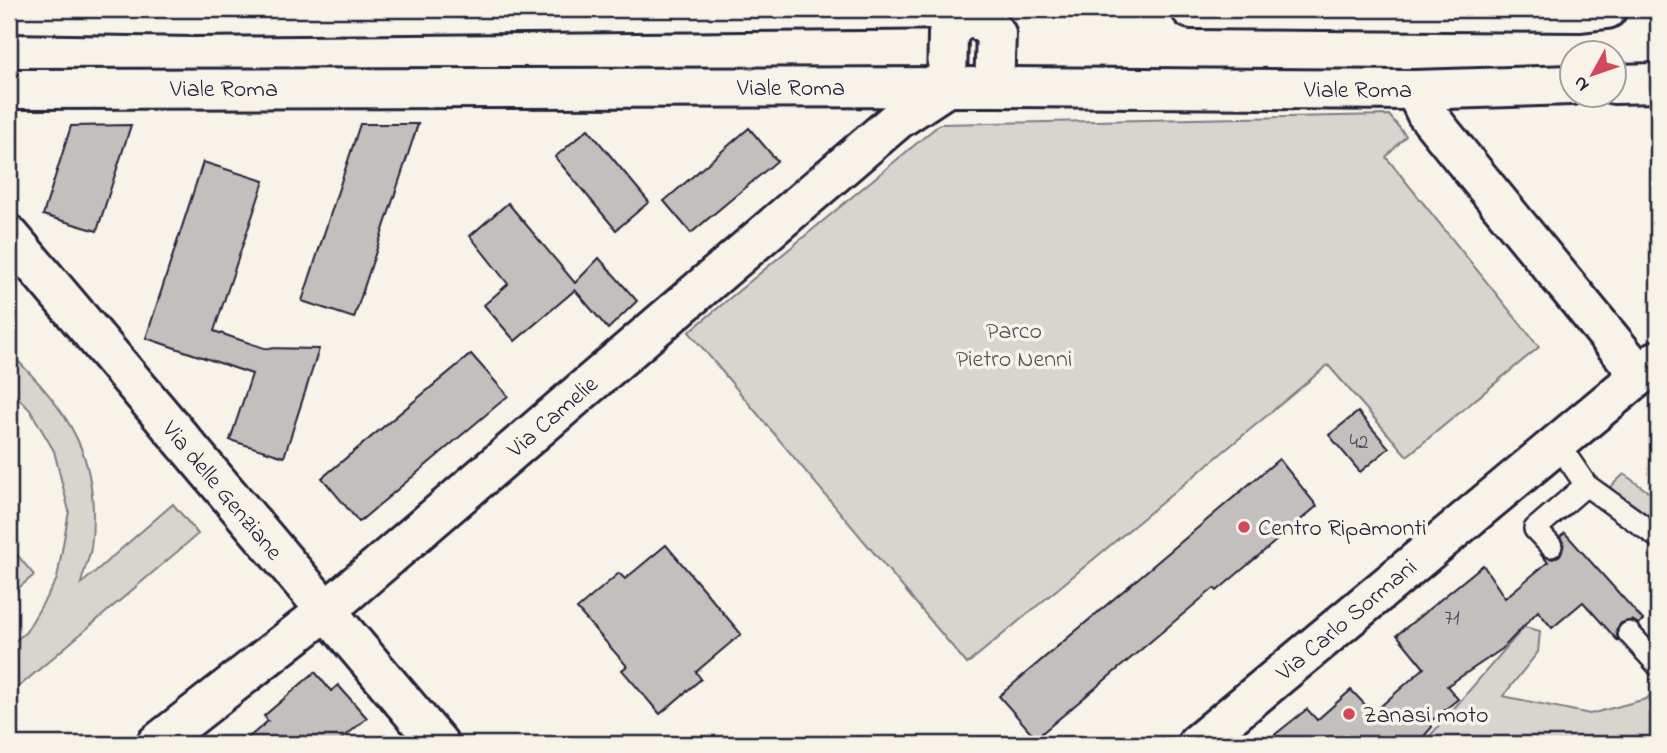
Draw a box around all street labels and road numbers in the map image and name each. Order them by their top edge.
street label: Viale Roma [736,72,845,107]
street label: Viale Roma [169,73,278,108]
street label: Viale Roma [1303,74,1412,109]
street label: Via Camelie [500,368,607,468]
street label: Via delle Genziane [152,414,290,569]
street label: Via Carlo Sormani [1269,551,1426,691]

